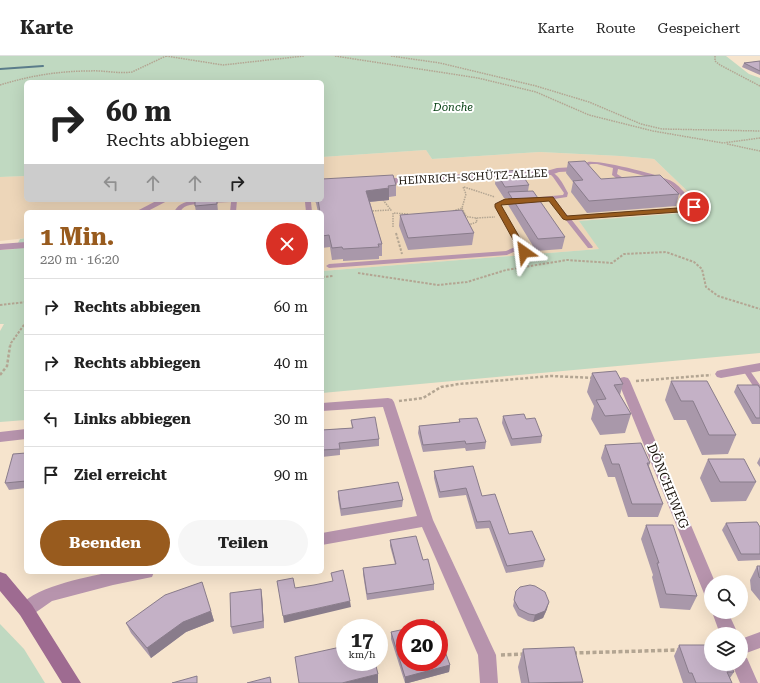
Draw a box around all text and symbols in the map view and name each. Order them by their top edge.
text: Karte [20,16,74,39]
text: Karte [538,20,574,36]
text: Route [596,20,636,36]
text: Gespeichert [658,20,740,36]
text: 60 m [106,95,171,128]
icon: right [40,96,92,148]
park label: Dönche [432,101,473,114]
text: Rechts abbiegen [106,129,250,150]
street label: HEINRICH-SCHÜTZ-ALLEE [398,166,548,187]
icon: left [100,172,122,194]
icon: ahead [142,172,164,194]
icon: ahead [184,172,206,194]
icon: right [226,172,248,194]
pin [677,190,711,224]
icon: arrive [683,196,705,218]
text: 1 Min. [40,223,114,251]
button: close [266,223,308,265]
position arrow [503,231,545,273]
text: 220 m · 16:20 [40,252,119,267]
icon: right [40,296,62,318]
text: Rechts abbiegen [74,298,201,316]
text: 60 m [274,298,308,316]
icon: right [40,352,62,374]
text: Rechts abbiegen [74,354,201,372]
text: 40 m [274,354,308,372]
icon: left [40,408,62,430]
text: Links abbiegen [74,410,191,428]
text: 30 m [274,410,308,428]
street label: DÖNCHEWEG [644,441,693,531]
icon: arrive [40,464,62,486]
text: Ziel erreicht [74,466,167,484]
text: 90 m [274,466,308,484]
button: Beenden [40,520,170,566]
button: Teilen [178,520,308,566]
map controls [704,575,748,671]
button: search [704,575,748,619]
speed limit sign: 20 [396,619,448,671]
button: layers [704,627,748,671]
text: 17 [351,628,373,652]
text: km/h [349,649,375,660]

